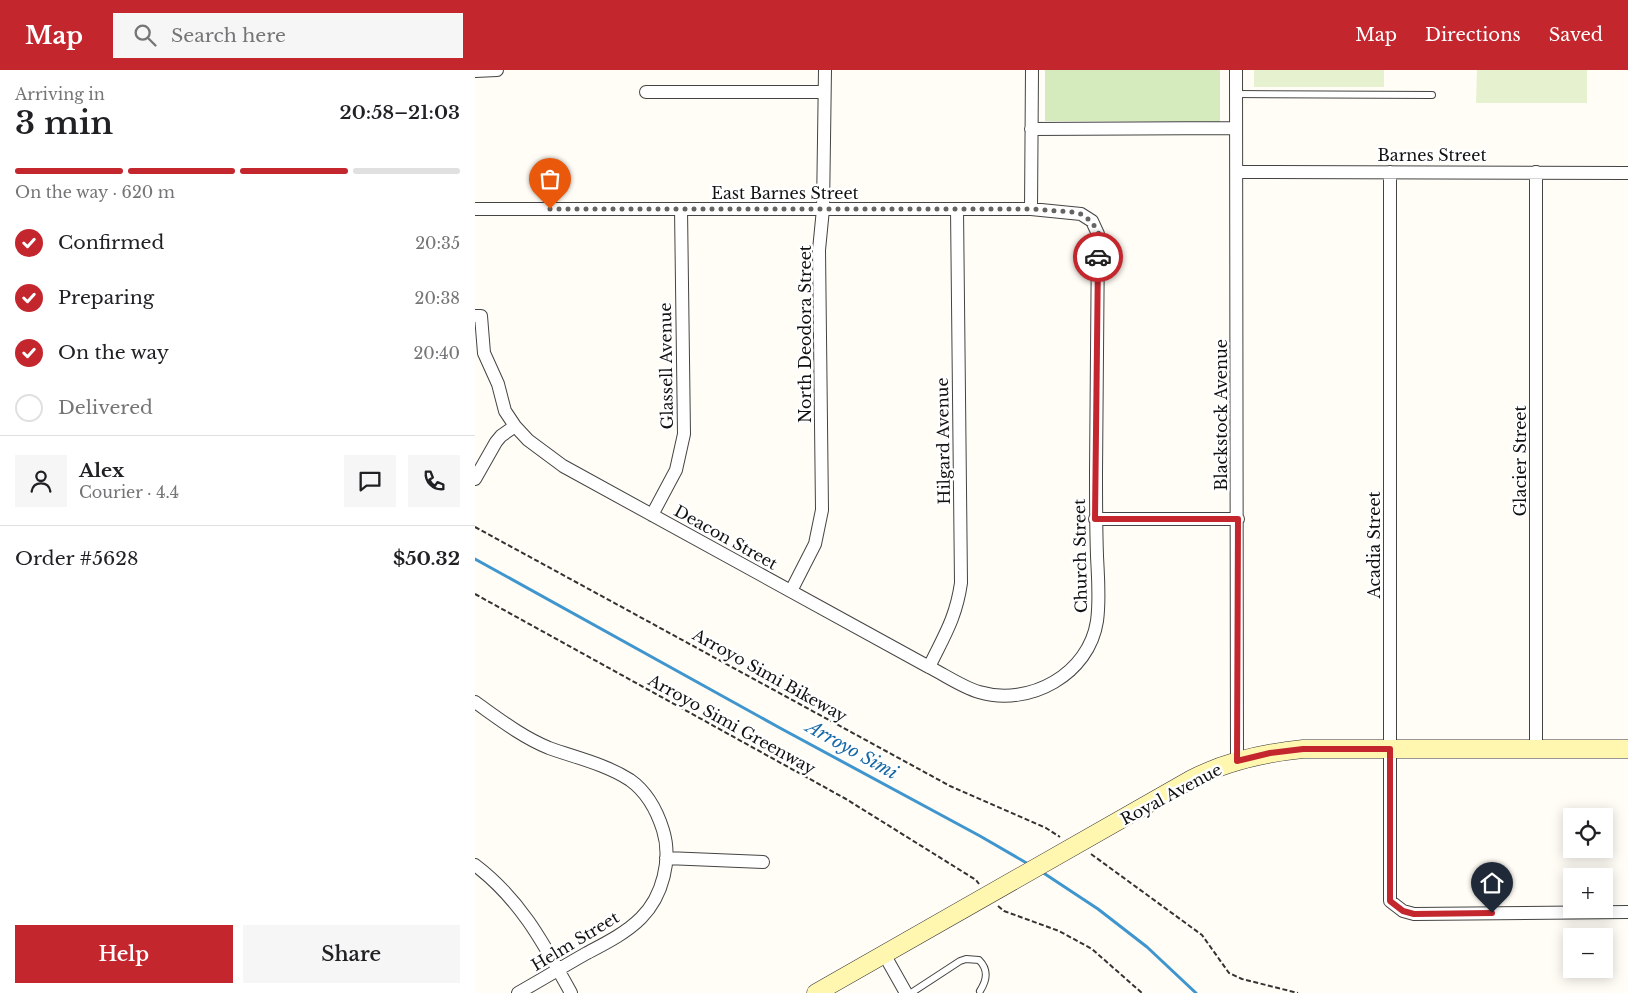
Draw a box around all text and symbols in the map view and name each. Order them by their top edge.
search box [113,13,463,58]
text: Map [25,21,83,50]
icon: search [131,21,159,49]
text: Search here [171,24,286,47]
text: Map [1355,24,1397,46]
text: Directions [1425,24,1521,46]
text: Saved [1549,24,1603,46]
text: Arriving in [15,84,105,104]
text: 20:58–21:03 [340,101,460,124]
text: 3 min [15,103,113,143]
street label: Barnes Street [1378,145,1486,165]
pin [529,158,571,209]
icon: bag [536,165,564,193]
text: On the way · 620 m [15,182,175,202]
street label: East Barnes Street [711,183,859,203]
icon: check [15,229,43,257]
text: Confirmed [58,231,164,254]
courier [1073,232,1123,282]
text: 20:35 [415,233,460,253]
icon: car [1084,243,1112,271]
street label: North Deodora Street [795,245,815,423]
icon: check [15,284,43,312]
text: Preparing [58,286,154,309]
text: 20:38 [415,288,460,308]
street label: Glassell Avenue [655,302,677,430]
icon: check [15,339,43,367]
street label: Blackstock Avenue [1211,339,1231,491]
text: On the way [58,341,169,364]
text: 20:40 [413,343,460,363]
street label: Hilgard Avenue [932,377,954,505]
text: Delivered [58,396,153,419]
street label: Glacier Street [1510,405,1530,517]
button: person [15,455,67,507]
button: chat [344,455,396,507]
button: phone [408,455,460,507]
text: Alex [79,459,124,482]
text: Courier · 4.4 [79,482,179,502]
street label: Acadia Street [1364,491,1384,600]
street label: Church Street [1069,499,1091,613]
street label: Deacon Street [671,500,781,574]
text: Order #5628 [15,547,138,570]
text: $50.32 [393,547,460,570]
street label: Arroyo Simi Bikeway [688,624,851,726]
street label: Arroyo Simi Greenway [644,669,820,779]
water label: Arroyo Simi [801,715,902,784]
street label: Royal Avenue [1117,759,1225,829]
map controls [1563,808,1613,978]
button: locate [1563,808,1613,858]
pin [1471,862,1513,913]
button: + [1563,868,1613,918]
icon: home [1478,869,1506,897]
street label: Helm Street [528,907,622,975]
button: Help [15,925,233,983]
button: Share [243,925,460,983]
button: − [1563,928,1613,978]

